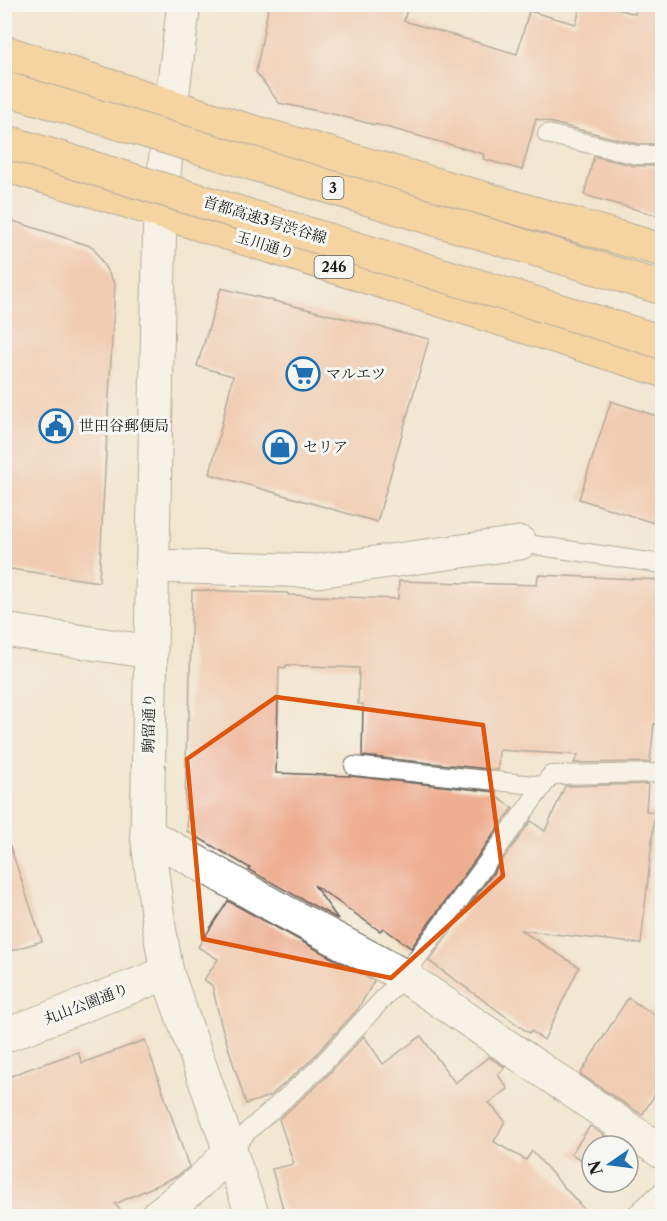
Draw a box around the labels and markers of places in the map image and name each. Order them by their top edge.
supermarket icon: マルエツ [285,356,321,392]
place label: マルエツ [326,364,386,383]
public building icon: 世田谷郵便局 [38,408,74,444]
place label: 世田谷郵便局 [79,416,169,435]
shop icon: セリア [262,429,298,465]
place label: セリア [303,437,348,456]

